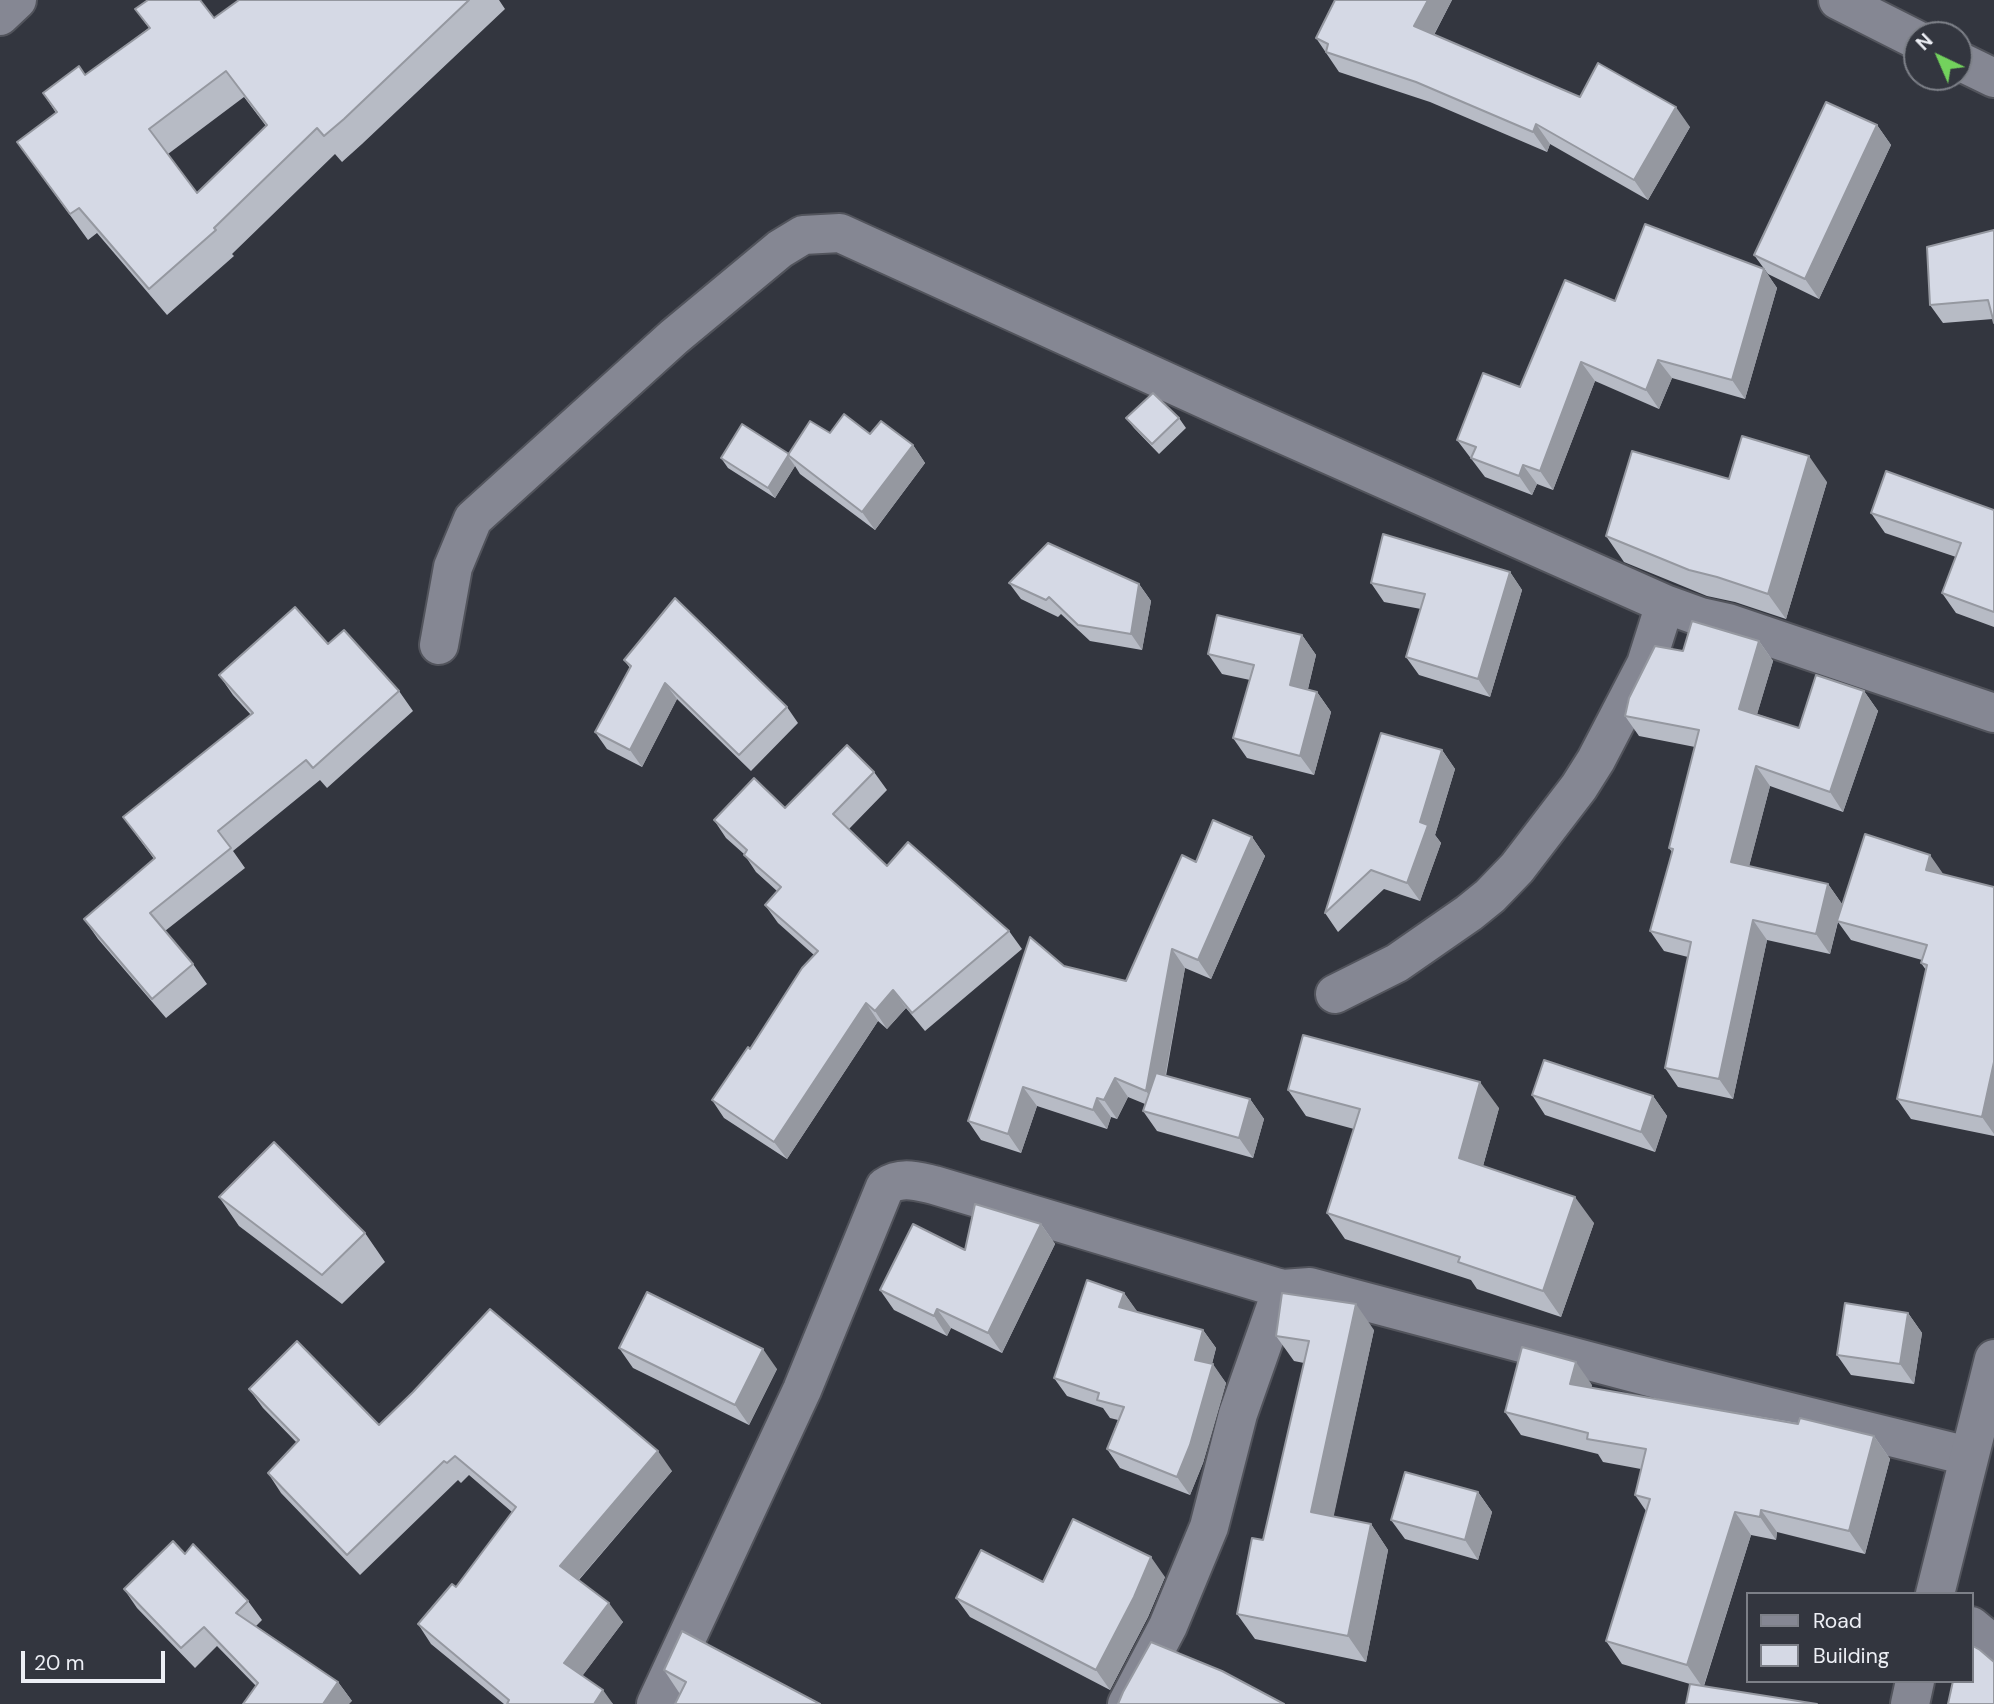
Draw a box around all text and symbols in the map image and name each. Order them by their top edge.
north arrow [1903,21,1973,91]
text: N [1911,28,1938,56]
legend [1745,1592,1973,1683]
text: Road [1813,1607,1862,1635]
scale bar [24,1638,168,1682]
text: Building [1813,1642,1889,1670]
text: 20 m [34,1649,85,1677]

